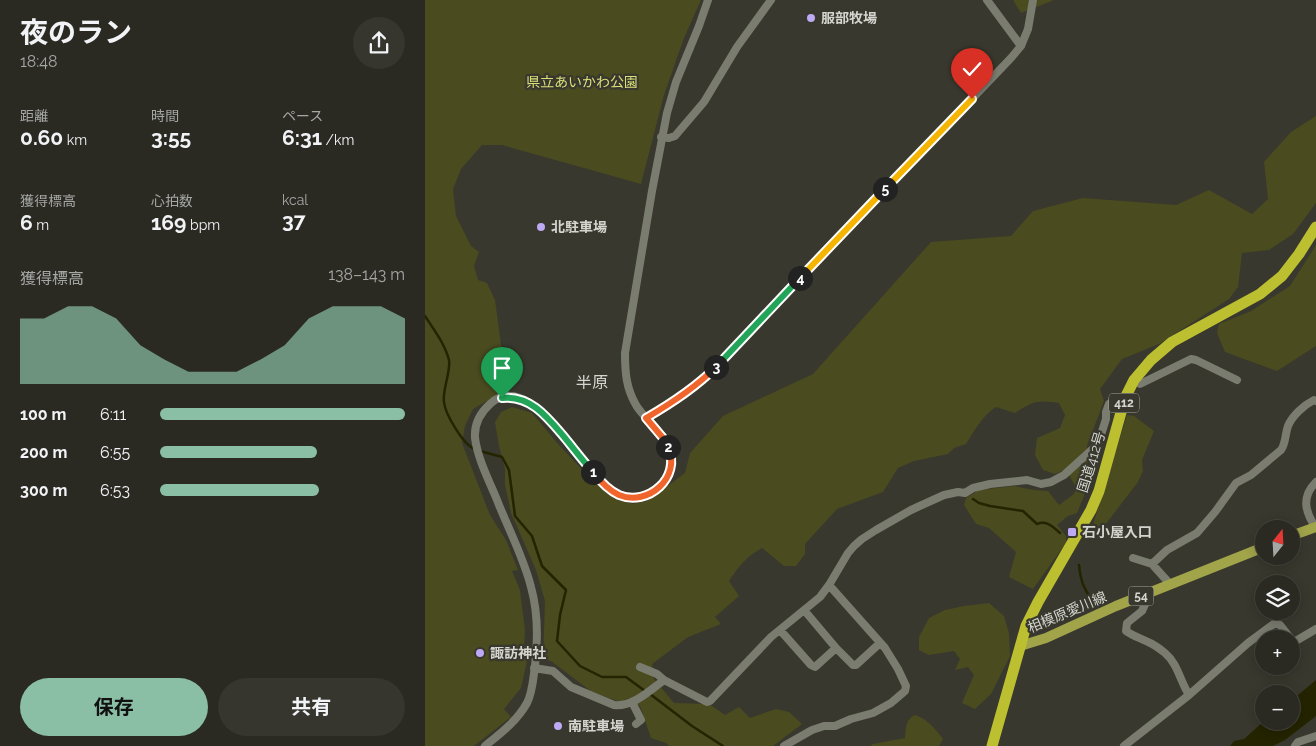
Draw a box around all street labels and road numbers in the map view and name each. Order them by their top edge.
road number: 412 [1109,393,1139,412]
street label: 国道412号 [1074,430,1108,494]
road number: 54 [1129,586,1153,606]
street label: 相模原愛川線 [1025,588,1109,636]

